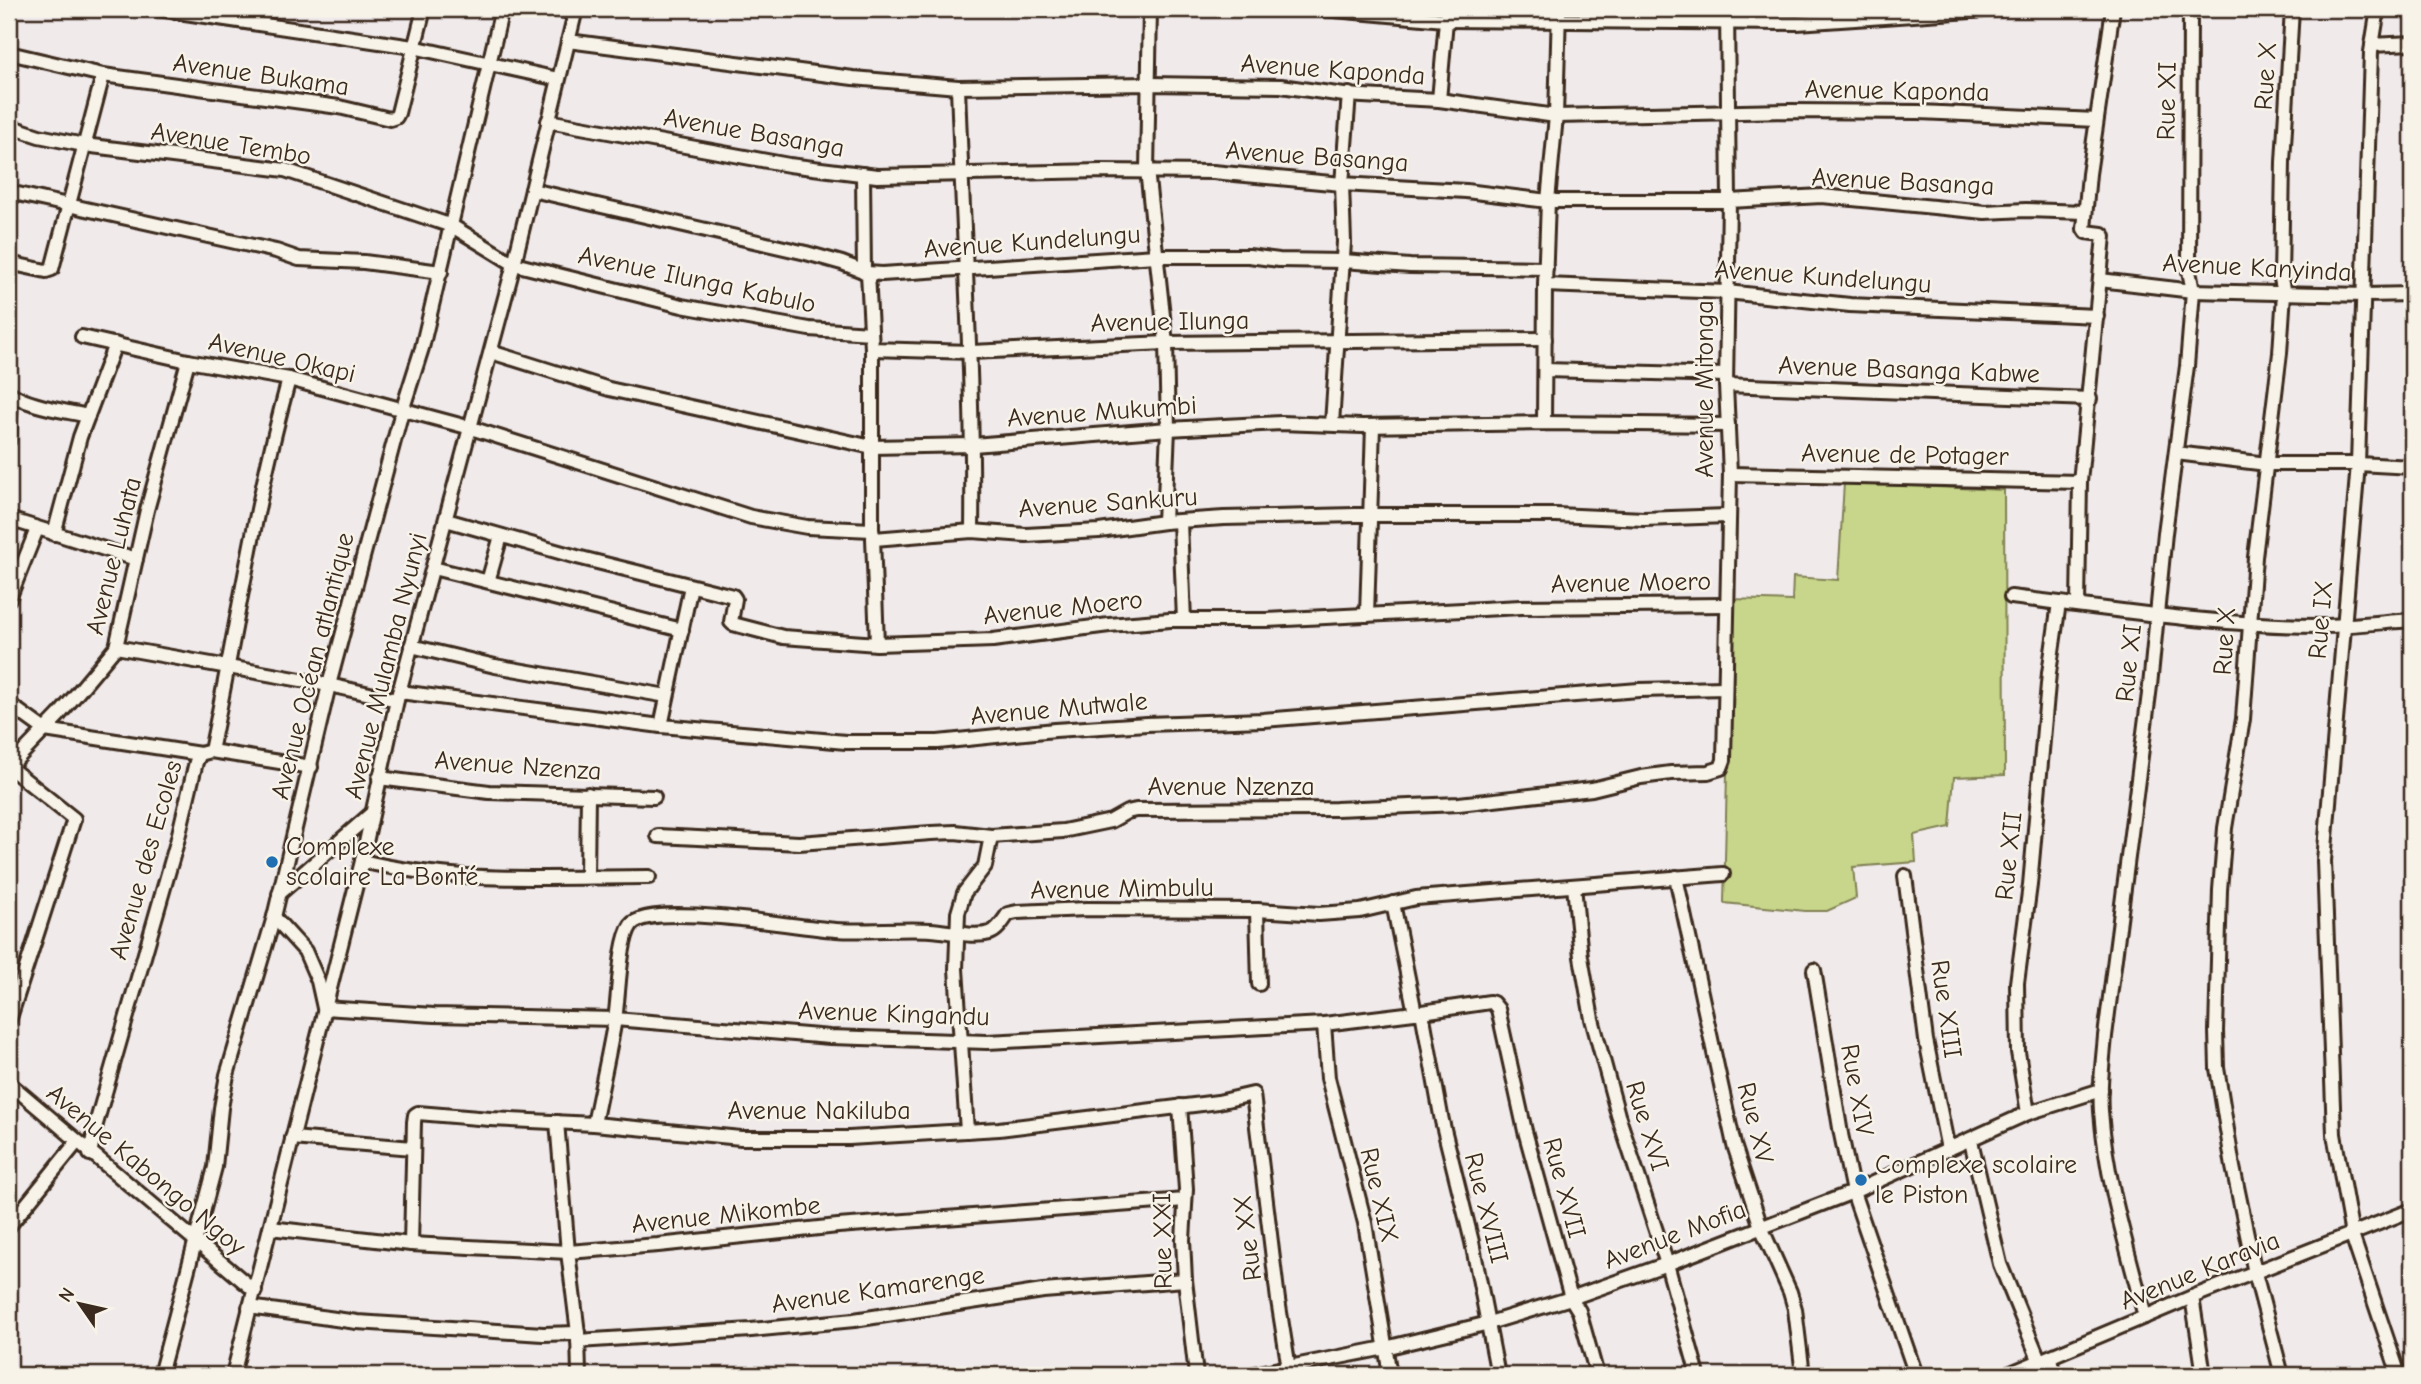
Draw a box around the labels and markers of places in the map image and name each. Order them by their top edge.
place label: Complexe scolaire La Bonté [286,832,478,892]
marker: Complexe scolaire La Bonté [264,854,280,870]
place label: Complexe scolaire le Piston [1875,1150,2077,1210]
marker: Complexe scolaire le Piston [1853,1172,1869,1188]

